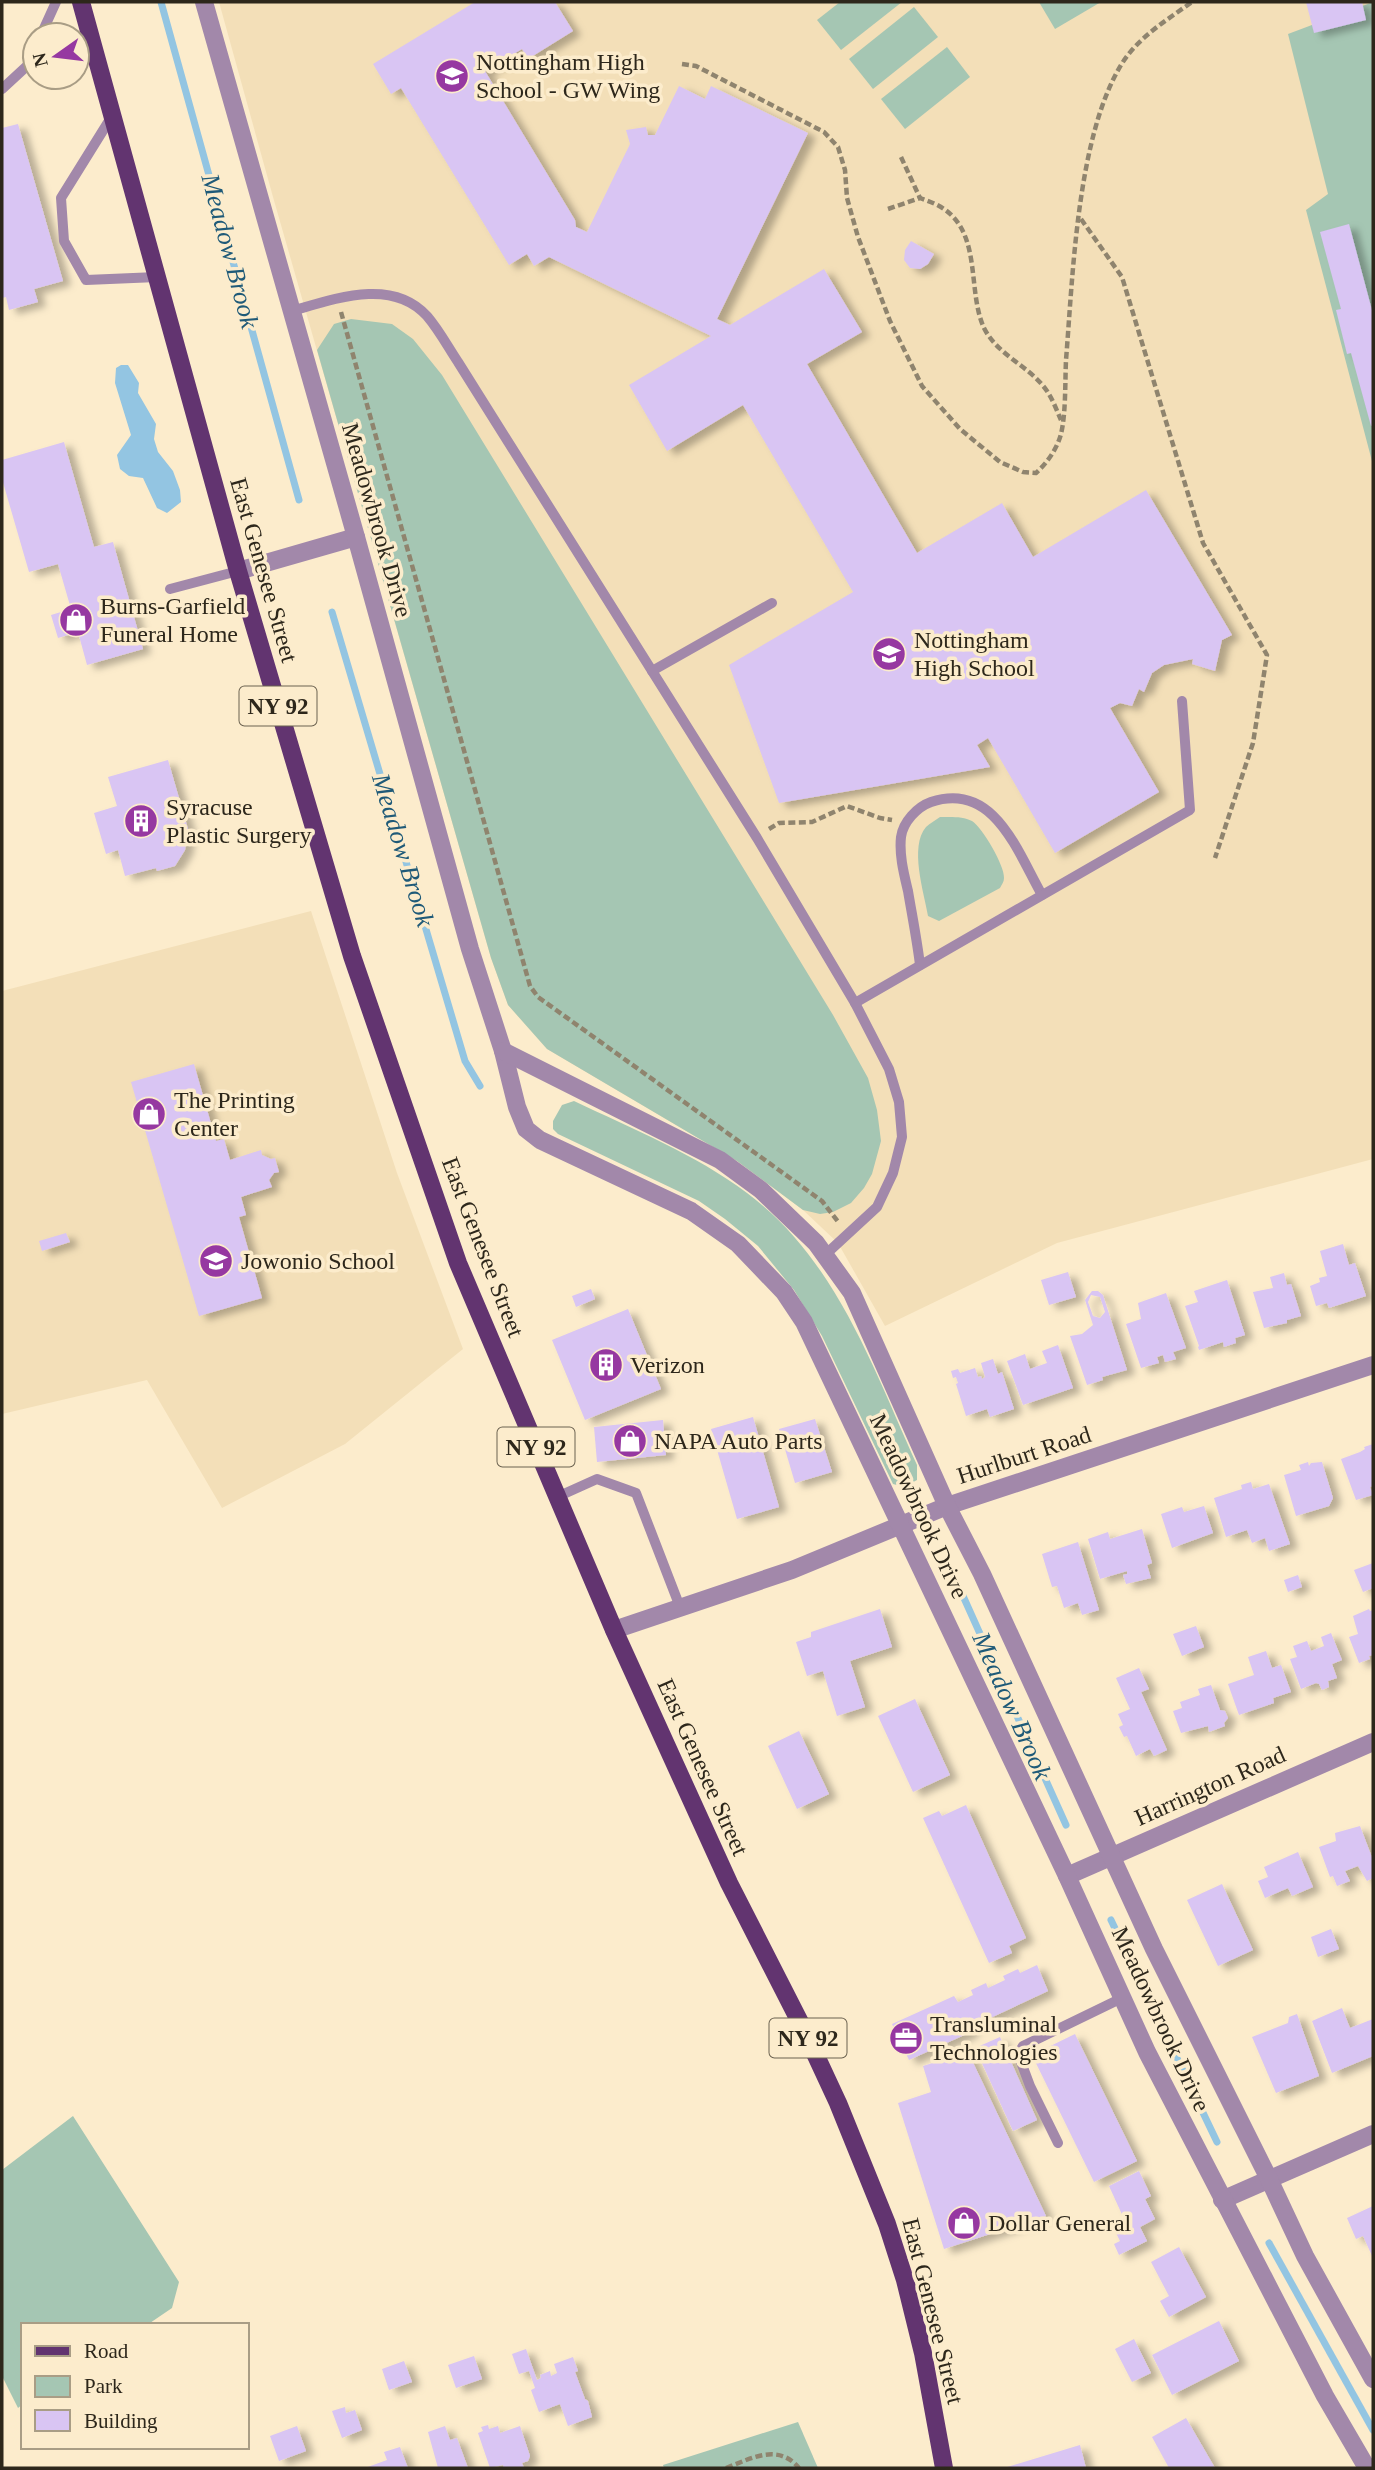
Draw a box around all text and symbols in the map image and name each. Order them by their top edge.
north arrow [21,21,91,91]
place label: Nottingham High School - GW Wing [476,49,660,103]
text: N [28,51,52,69]
school or university icon: Nottingham High School - GW Wing [433,57,471,95]
water label: Meadow Brook [195,170,265,332]
street label: Meadowbrook Drive [337,420,417,620]
street label: East Genesee Street [225,475,303,665]
place label: Burns-Garfield Funeral Home [100,593,245,647]
shop icon: Burns-Garfield Funeral Home [57,601,95,639]
place label: Nottingham High School [914,627,1035,681]
school or university icon: Nottingham High School [870,635,908,673]
road number: NY 92 [240,686,316,726]
water label: Meadow Brook [366,769,440,931]
place label: Syracuse Plastic Surgery [166,794,312,848]
building icon: Syracuse Plastic Surgery [122,802,160,840]
place label: The Printing Center [174,1087,295,1141]
shop icon: The Printing Center [130,1095,168,1133]
street label: East Genesee Street [437,1153,529,1341]
school or university icon: Jowonio School [197,1242,235,1280]
place label: Jowonio School [241,1248,395,1274]
building icon: Verizon [587,1346,625,1384]
place label: Verizon [630,1352,705,1378]
street label: Meadowbrook Drive [865,1410,973,1602]
street label: Hurlburt Road [954,1421,1094,1489]
shop icon: NAPA Auto Parts [611,1422,649,1460]
road number: NY 92 [498,1428,574,1466]
place label: NAPA Auto Parts [654,1428,823,1454]
water label: Meadow Brook [966,1627,1058,1785]
street label: East Genesee Street [652,1675,754,1860]
street label: Harrington Road [1131,1741,1289,1831]
street label: Meadowbrook Drive [1107,1923,1215,2115]
place label: Transluminal Technologies [930,2011,1058,2065]
road number: NY 92 [770,2019,846,2058]
office icon: Transluminal Technologies [887,2019,925,2057]
shop icon: Dollar General [945,2204,983,2242]
place label: Dollar General [988,2210,1132,2236]
street label: East Genesee Street [897,2215,969,2407]
legend [21,2323,248,2449]
text: Road [84,2339,129,2363]
text: Park [84,2374,123,2398]
text: Building [84,2409,158,2433]

